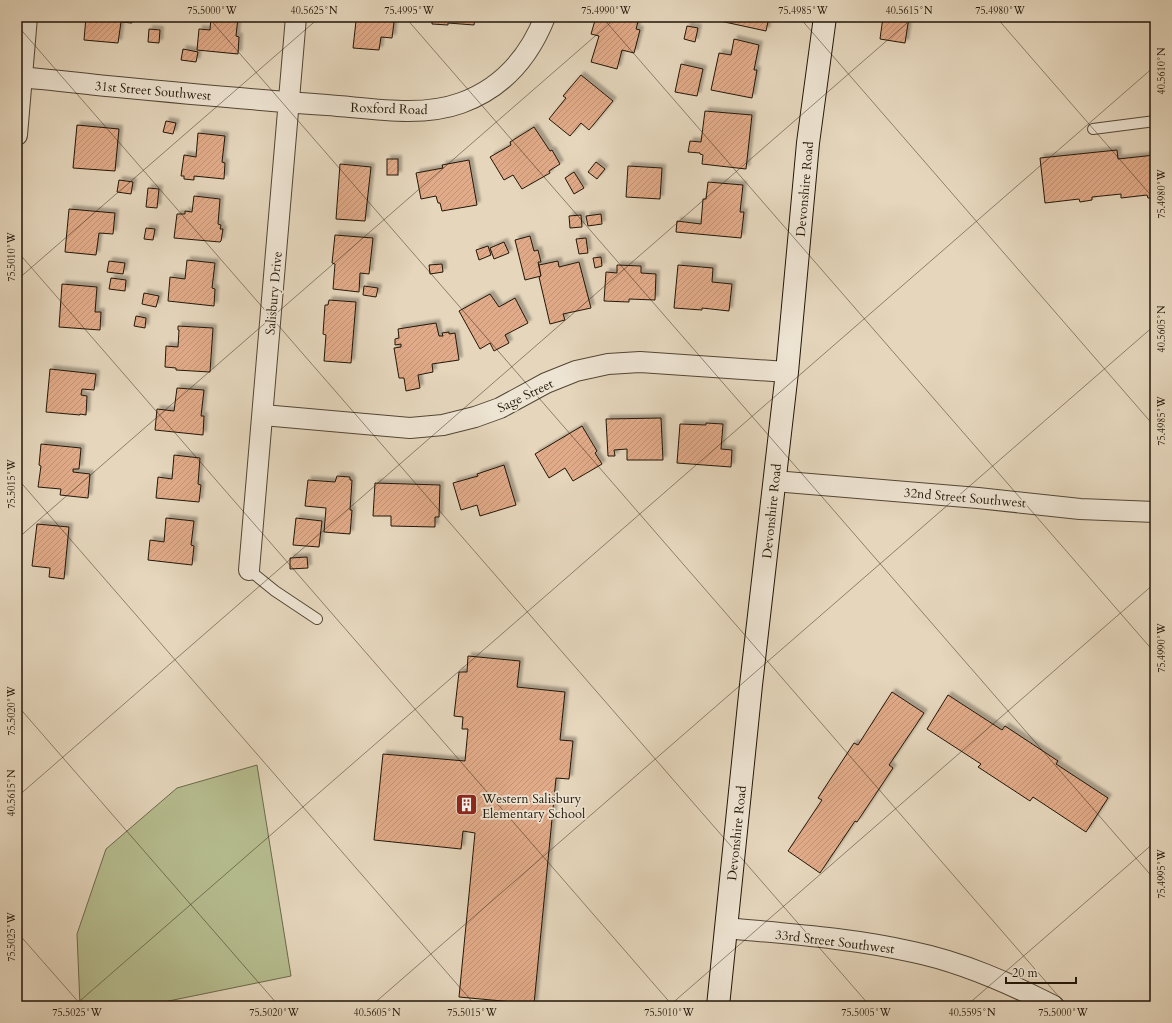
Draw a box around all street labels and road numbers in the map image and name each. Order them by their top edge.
street label: 31st Street Southwest [94,77,212,105]
street label: Roxford Road [350,99,428,119]
street label: Devonshire Road [792,141,818,237]
street label: Salisbury Drive [261,250,287,336]
street label: Sage Street [494,375,556,417]
street label: Devonshire Road [758,463,786,559]
street label: 32nd Street Southwest [903,484,1027,512]
street label: Devonshire Road [723,785,751,881]
street label: 33rd Street Southwest [774,926,895,958]

